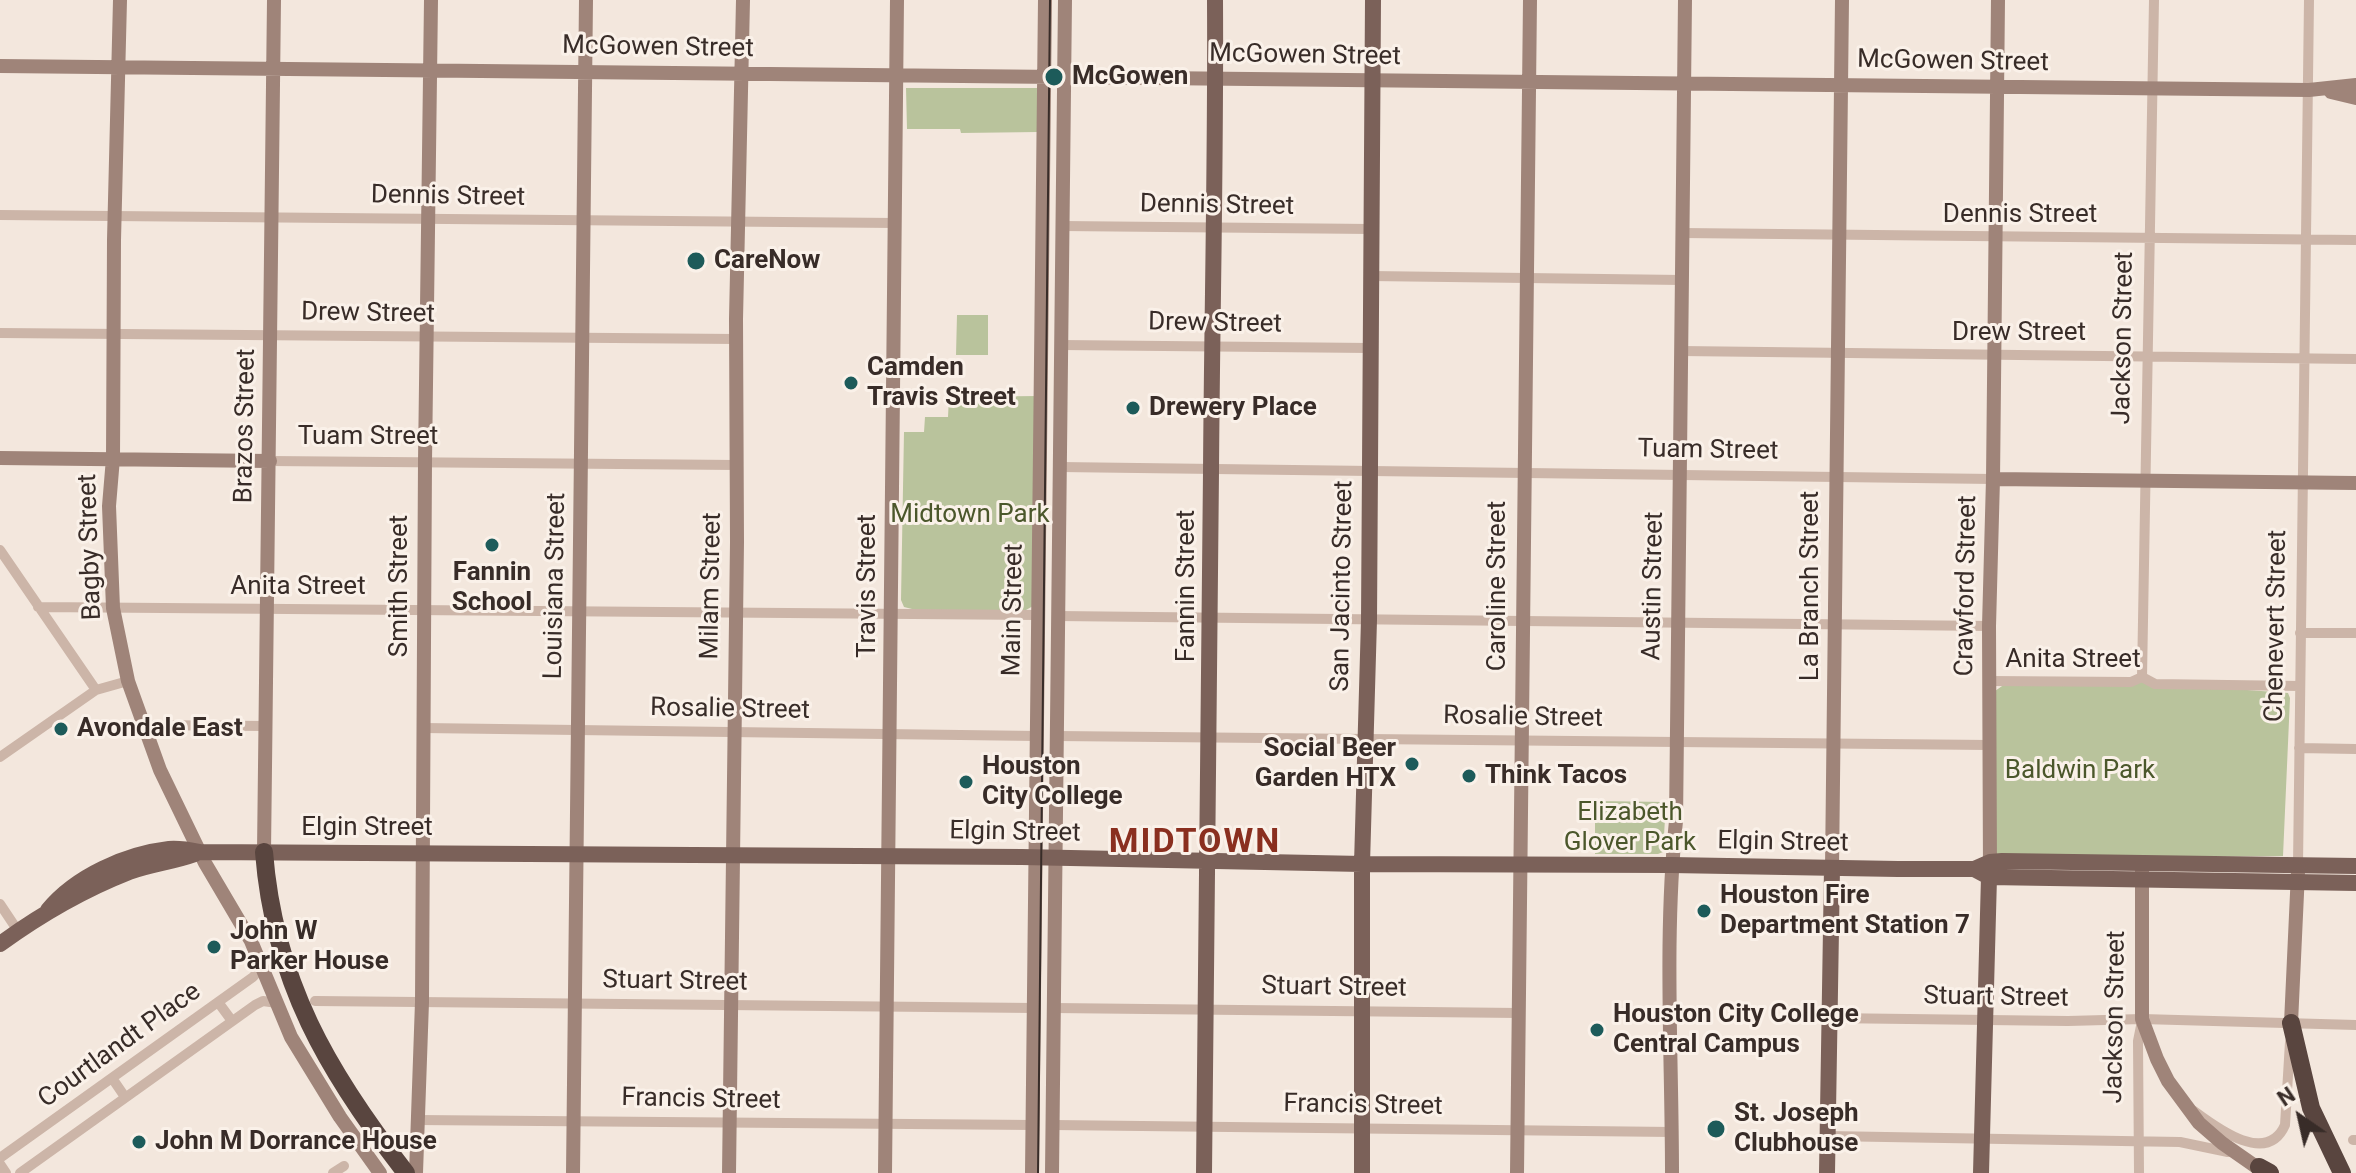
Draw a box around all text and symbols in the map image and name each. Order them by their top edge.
street label: McGowen Street [562,31,754,65]
street label: McGowen Street [1209,39,1401,73]
street label: McGowen Street [1857,45,2049,79]
place label: McGowen [1072,61,1188,93]
marker: McGowen [1043,66,1065,88]
street label: Dennis Street [371,180,525,214]
street label: Dennis Street [1140,189,1294,223]
street label: Dennis Street [1943,199,2097,231]
place label: CareNow [714,245,820,277]
marker: CareNow [685,250,707,272]
street label: Jackson Street [2107,251,2141,425]
street label: Drew Street [301,297,435,331]
street label: Drew Street [1148,307,1282,341]
street label: Drew Street [1952,317,2086,349]
street label: Brazos Street [229,348,263,504]
place label: Camden Travis Street [867,352,1016,414]
marker: Camden Travis Street [842,374,860,392]
place label: Drewery Place [1149,392,1317,424]
marker: Drewery Place [1124,399,1142,417]
street label: Tuam Street [298,421,438,453]
street label: Tuam Street [1637,434,1779,468]
street label: Bagby Street [73,473,109,621]
street label: San Jacinto Street [1326,480,1360,692]
street label: La Branch Street [1795,491,1827,681]
street label: Louisiana Street [539,492,573,680]
street label: Crawford Street [1950,495,1984,677]
park label: Midtown Park [890,499,1050,531]
street label: Caroline Street [1482,501,1514,671]
street label: Fannin Street [1171,510,1203,662]
street label: Austin Street [1637,511,1671,661]
street label: Milam Street [695,512,729,660]
street label: Travis Street [852,514,884,658]
street label: Smith Street [384,515,416,657]
street label: Chenevert Street [2260,530,2294,722]
marker: Fannin School [483,536,501,554]
street label: Main Street [997,543,1031,677]
place label: Fannin School [452,557,532,618]
street label: Anita Street [230,571,366,603]
street label: Anita Street [2005,644,2141,676]
street label: Rosalie Street [650,693,810,727]
street label: Rosalie Street [1443,701,1603,735]
place label: Avondale East [77,713,243,745]
marker: Avondale East [52,720,70,738]
place label: Social Beer Garden HTX [1255,733,1396,794]
place label: Houston City College [982,751,1123,812]
marker: Social Beer Garden HTX [1403,755,1421,773]
park label: Baldwin Park [2005,755,2155,787]
place label: Think Tacos [1485,760,1627,792]
marker: Think Tacos [1460,767,1478,785]
marker: Houston City College [957,773,975,791]
park label: Elizabeth Glover Park [1564,797,1696,858]
street label: Elgin Street [301,812,433,844]
street label: Elgin Street [949,816,1081,850]
district label: MIDTOWN [1109,823,1281,863]
street label: Elgin Street [1717,826,1849,860]
place label: Houston Fire Department Station 7 [1720,880,1970,942]
marker: Houston Fire Department Station 7 [1695,902,1713,920]
place label: John W Parker House [230,916,389,978]
street label: Jackson Street [2099,930,2133,1104]
marker: John W Parker House [205,938,223,956]
street label: Stuart Street [602,965,748,999]
street label: Stuart Street [1261,971,1407,1005]
street label: Courtlandt Place [33,977,207,1115]
street label: Stuart Street [1923,981,2069,1015]
place label: Houston City College Central Campus [1613,999,1859,1060]
marker: Houston City College Central Campus [1588,1021,1606,1039]
north arrow [2260,1077,2340,1157]
text: N [2273,1082,2300,1111]
street label: Francis Street [621,1083,781,1117]
street label: Francis Street [1283,1089,1443,1123]
place label: St. Joseph Clubhouse [1734,1098,1859,1160]
marker: St. Joseph Clubhouse [1705,1118,1727,1140]
place label: John M Dorrance House [155,1126,437,1158]
marker: John M Dorrance House [130,1133,148,1151]

